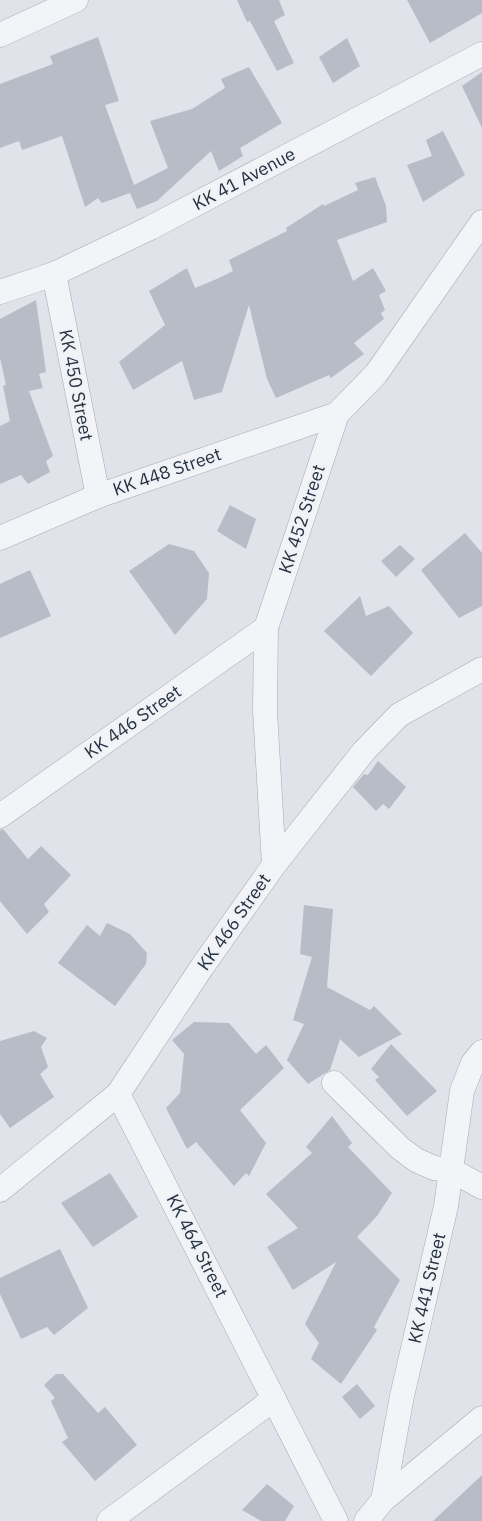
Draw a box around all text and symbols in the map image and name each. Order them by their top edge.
street label: KK 41 Avenue [188,142,299,215]
street label: KK 450 Street [54,327,99,443]
street label: KK 448 Street [110,442,224,501]
street label: KK 452 Street [273,462,330,576]
street label: KK 446 Street [80,680,186,763]
street label: KK 466 Street [192,869,275,975]
street label: KK 464 Street [162,1190,233,1301]
street label: KK 441 Street [403,1230,450,1346]

